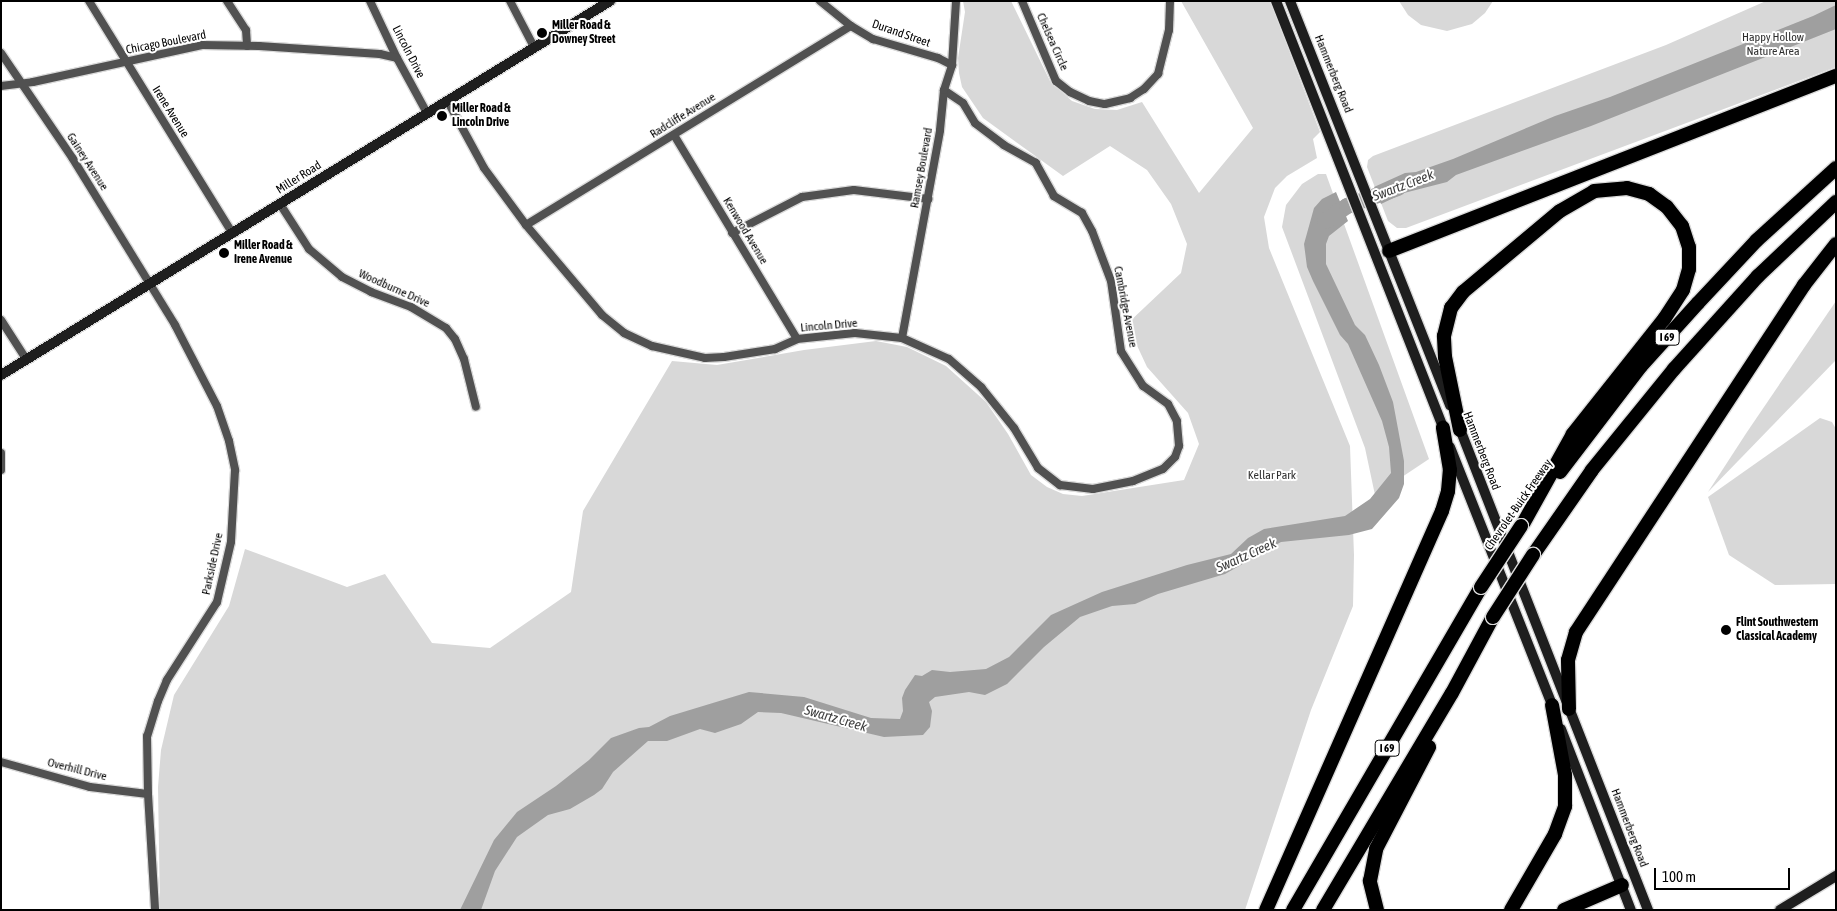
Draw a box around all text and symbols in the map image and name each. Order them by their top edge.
street label: Chelsea Circle [1033,11,1071,73]
street label: Durand Street [870,17,932,51]
place label: Miller Road & Downey Street [552,19,615,47]
street label: Lincoln Drive [389,23,427,81]
marker: Miller Road & Downey Street [536,27,548,39]
street label: Chicago Boulevard [125,28,207,58]
park label: Happy Hollow Nature Area [1742,31,1804,59]
street label: Hammerberg Road [1311,33,1355,115]
street label: Irene Avenue [148,84,192,140]
street label: Radcliffe Avenue [648,90,718,142]
place label: Miller Road & Lincoln Drive [452,102,510,130]
marker: Miller Road & Lincoln Drive [436,110,448,122]
street label: Ramsey Boulevard [908,127,936,209]
street label: Gainey Avenue [63,131,111,193]
street label: Miller Road [274,158,324,198]
water label: Swartz Creek [1370,166,1436,204]
street label: Kenwood Avenue [719,195,771,267]
place label: Miller Road & Irene Avenue [234,239,292,267]
marker: Miller Road & Irene Avenue [218,247,230,259]
street label: Cambridge Avenue [1110,265,1140,349]
street label: Woodburne Drive [356,267,432,311]
street label: Lincoln Drive [800,316,858,336]
road number: I 69 [1654,328,1680,346]
street label: Hammerberg Road [1459,410,1503,492]
street label: Chevrolet-Buick Freeway [1482,457,1556,553]
park label: Kellar Park [1248,469,1296,483]
street label: Parkside Drive [199,532,227,596]
water label: Swartz Creek [1213,534,1279,576]
place label: Flint Southwestern Classical Academy [1736,616,1818,644]
marker: Flint Southwestern Classical Academy [1720,624,1732,636]
water label: Swartz Creek [803,701,869,735]
road number: I 69 [1374,740,1400,756]
street label: Overhill Drive [46,756,108,784]
street label: Hammerberg Road [1607,787,1651,869]
scale bar [1657,858,1793,890]
text: 100 m [1662,868,1696,885]

